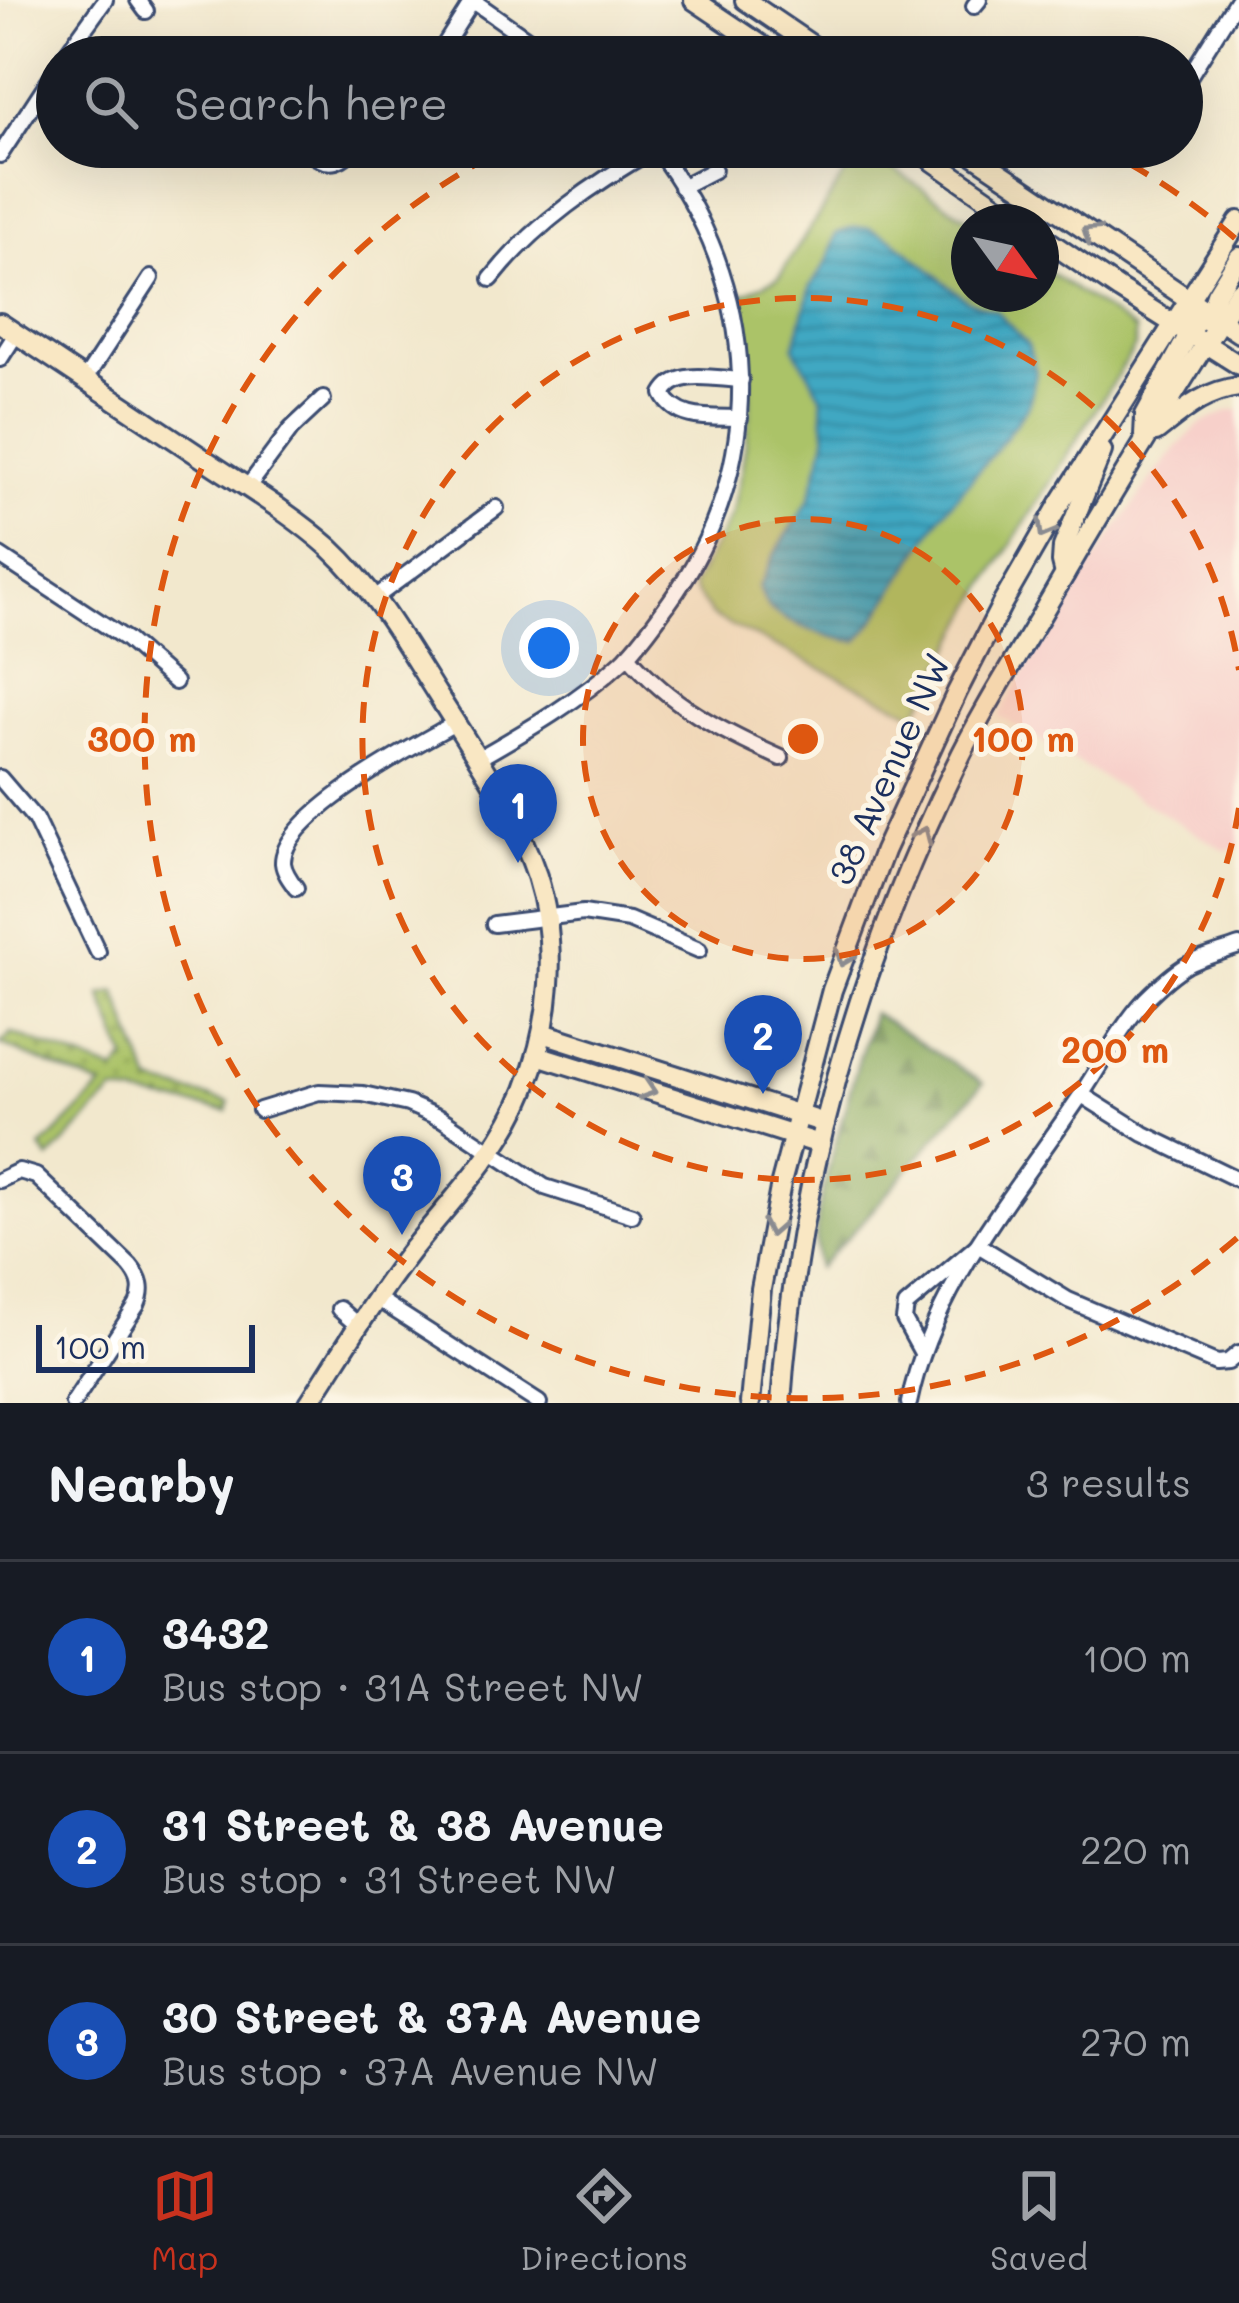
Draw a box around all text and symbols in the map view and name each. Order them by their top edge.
search box [36,36,1203,168]
icon: search [78,69,144,135]
text: Search here [174,73,448,131]
north arrow [951,204,1059,312]
one-way arrow [1082,226,1104,248]
one-way arrow [1036,517,1059,539]
your location [519,618,579,678]
street label: 38 Avenue NW [816,645,960,892]
text: 300 m [87,714,197,761]
text: 100 m [971,714,1075,761]
centre of rings [782,718,824,760]
pin: 1 [479,764,557,863]
one-way arrow [909,826,933,847]
one-way arrow [833,947,858,968]
pin: 2 [724,995,802,1094]
text: 200 m [1061,1025,1169,1072]
one-way arrow [637,1076,658,1101]
pin: 3 [363,1136,441,1235]
one-way arrow [760,1217,786,1237]
scale bar [36,1319,255,1372]
text: 100 m [54,1324,146,1367]
text: Nearby [48,1448,235,1515]
text: 3 results [1026,1456,1191,1507]
text: 3432 [162,1602,270,1660]
text: 1 [78,1631,96,1682]
text: 100 m [1082,1631,1191,1682]
text: Bus stop · 31A Street NW [162,1660,644,1711]
text: 31 Street & 38 Avenue [162,1794,664,1852]
text: 2 [76,1823,98,1874]
text: 220 m [1080,1823,1191,1874]
text: Bus stop · 31 Street NW [162,1852,617,1903]
text: 30 Street & 37A Avenue [162,1986,702,2044]
text: 3 [75,2015,99,2066]
text: 270 m [1080,2015,1191,2066]
text: Bus stop · 37A Avenue NW [162,2044,659,2095]
tab: Map [151,2163,218,2278]
tab: Directions [520,2163,688,2278]
tab: Saved [990,2163,1088,2278]

